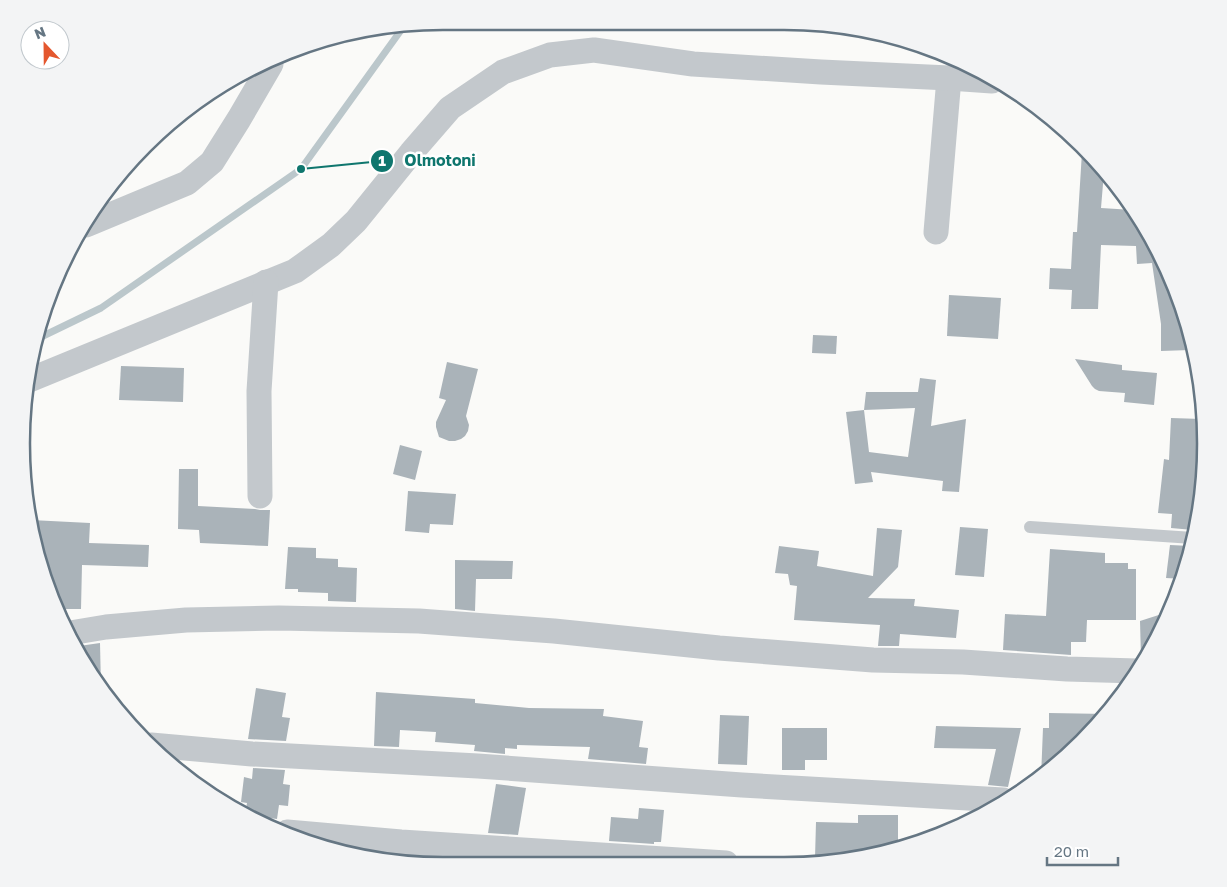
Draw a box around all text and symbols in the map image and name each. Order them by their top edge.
north arrow [20,20,70,70]
text: N [32,23,48,42]
callout: Olmotoni [370,145,486,176]
text: Olmotoni [404,150,476,170]
text: 1 [378,151,386,169]
scale bar [1047,834,1118,866]
text: 20 m [1054,842,1089,860]

